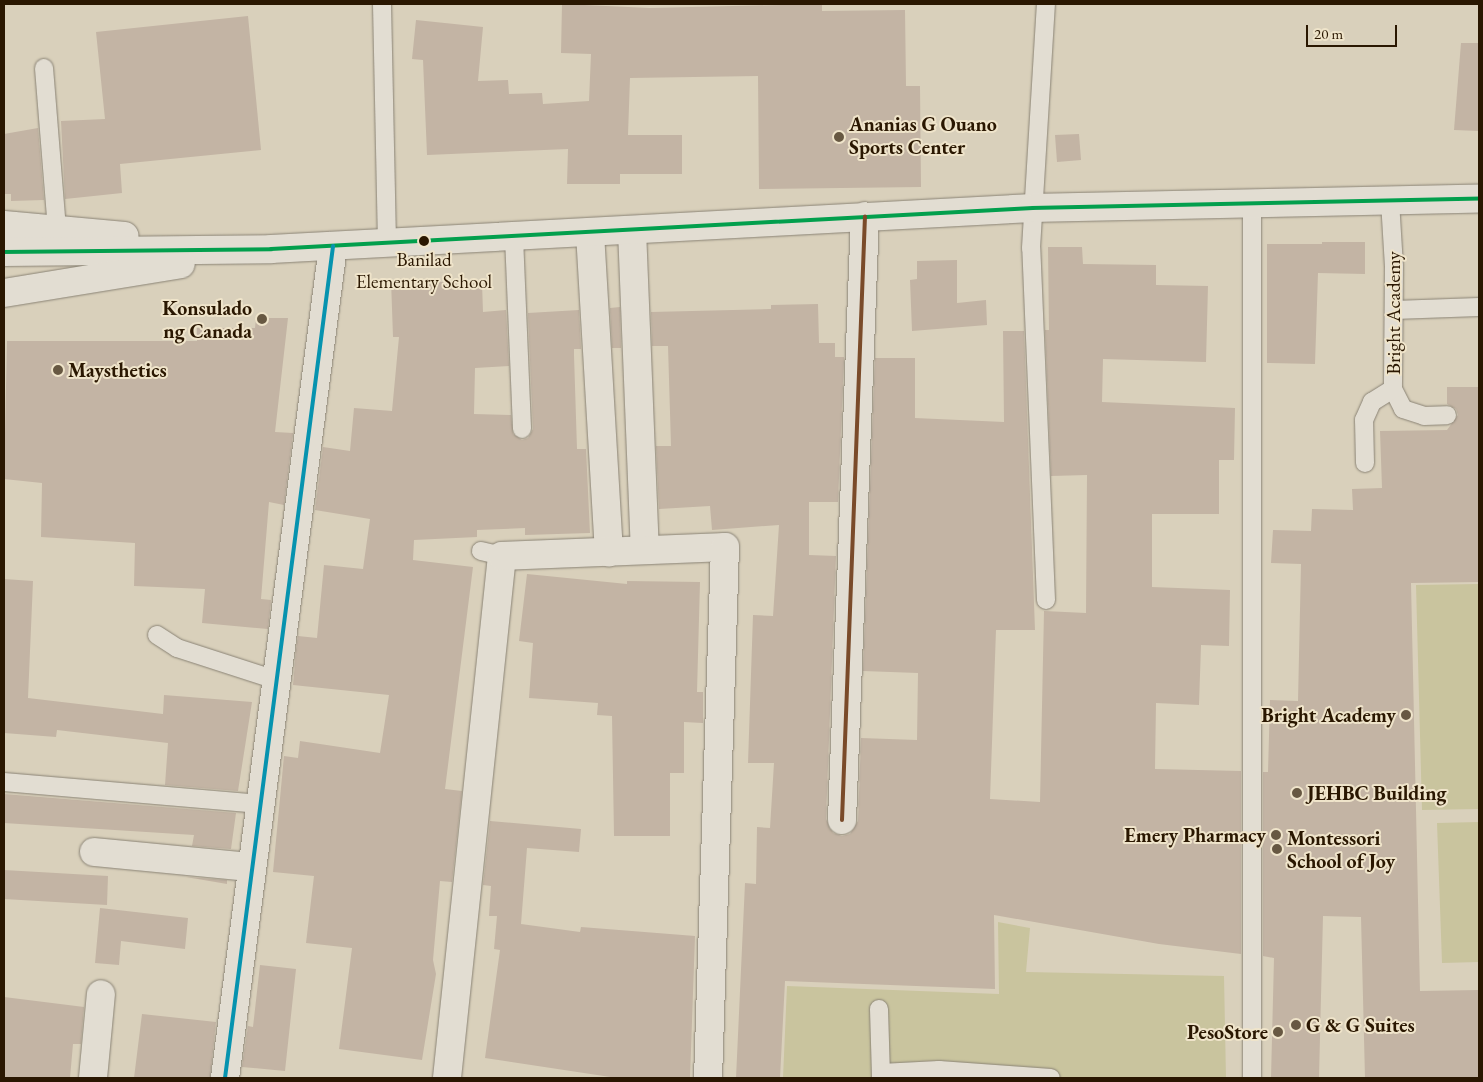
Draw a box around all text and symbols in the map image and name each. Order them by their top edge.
scale bar [1308,15,1399,47]
text: 20 m [1314,24,1343,43]
place label: Ananias G Ouano Sports Center [849,113,997,160]
marker: Ananias G Ouano Sports Center [833,131,845,143]
marker: Banilad Elementary School [419,236,429,246]
place label: Banilad Elementary School [356,249,492,293]
street label: Bright Academy [1381,251,1405,375]
place label: Konsulado ng Canada [162,296,252,343]
marker: Konsulado ng Canada [256,313,268,325]
place label: Maysthetics [68,358,167,382]
marker: Maysthetics [52,364,64,376]
place label: Bright Academy [1261,703,1396,727]
marker: Bright Academy [1400,709,1412,721]
place label: JEHBC Building [1307,781,1446,805]
marker: JEHBC Building [1291,787,1303,799]
place label: Emery Pharmacy [1124,823,1266,847]
place label: Montessori School of Joy [1287,826,1395,873]
marker: Emery Pharmacy [1270,829,1282,841]
marker: Montessori School of Joy [1271,843,1283,855]
place label: G & G Suites [1306,1013,1415,1037]
marker: G & G Suites [1290,1019,1302,1031]
place label: PesoStore [1187,1020,1268,1044]
marker: PesoStore [1272,1026,1284,1038]

